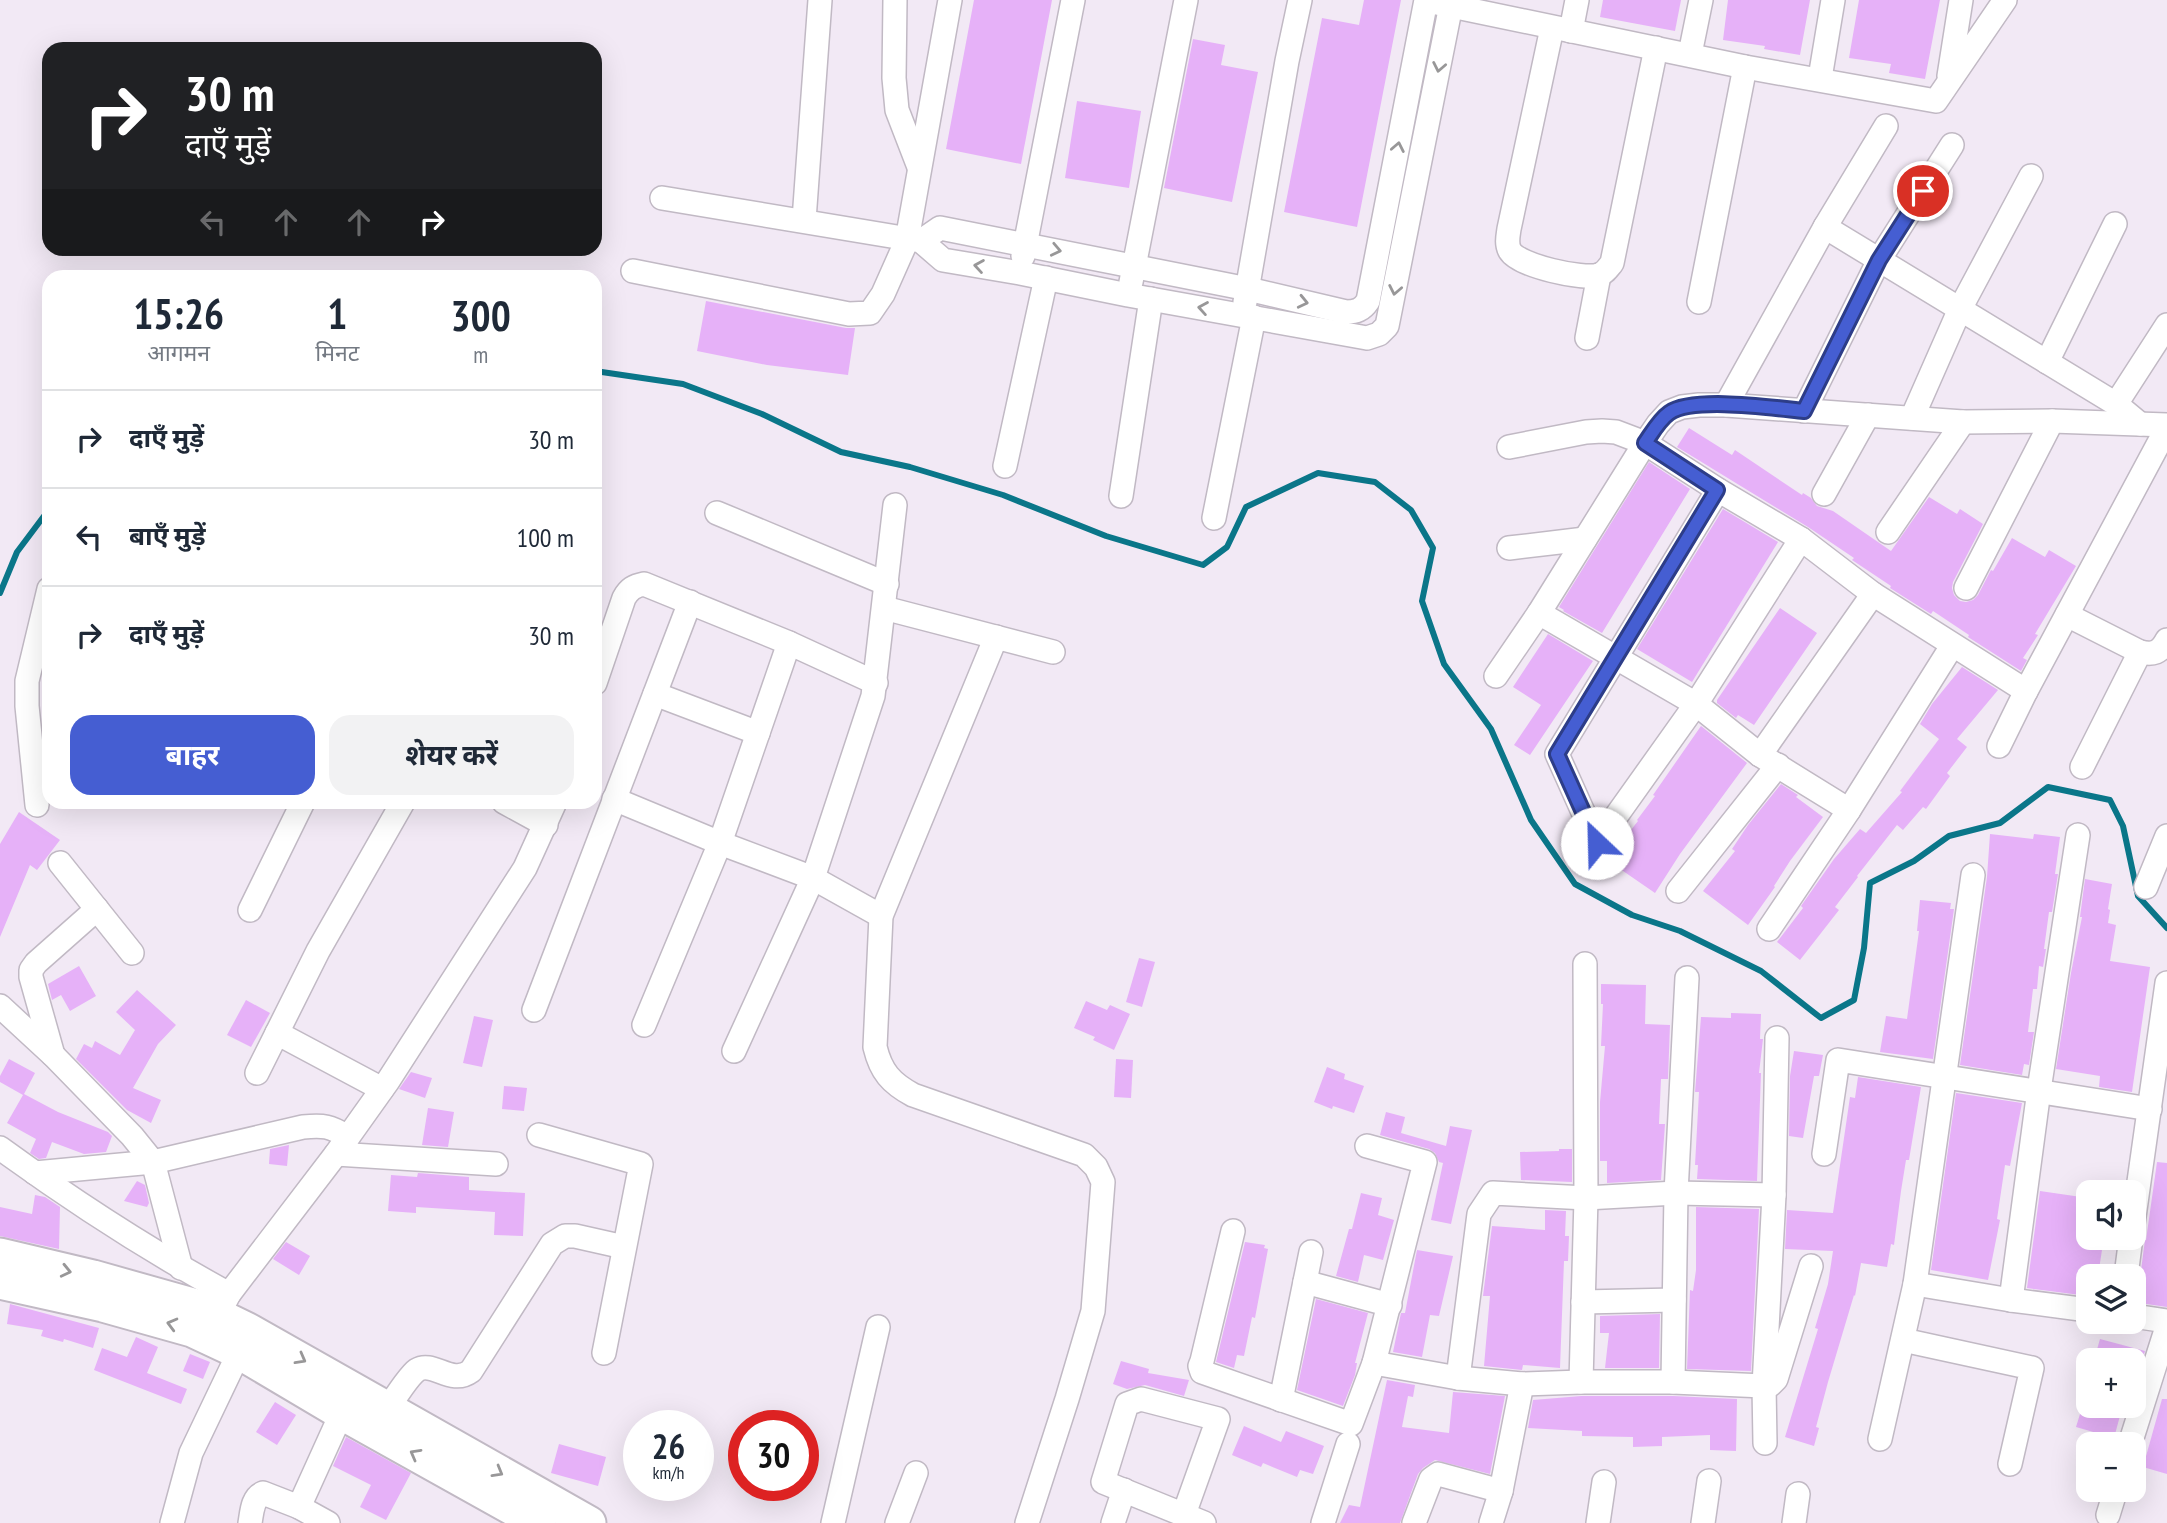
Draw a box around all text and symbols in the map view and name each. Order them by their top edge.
text: 30 m [185,61,274,125]
one-way arrow [1433,61,1448,73]
icon: right [70,70,161,161]
text: दाएँ मुड़ें [185,123,271,165]
one-way arrow [1389,141,1404,153]
pin [1893,161,1953,221]
icon: arrive [1904,172,1942,210]
icon: left [194,203,232,241]
icon: ahead [267,203,305,241]
icon: ahead [340,203,378,241]
icon: right [413,203,451,241]
one-way arrow [1050,242,1062,257]
one-way arrow [973,259,985,274]
one-way arrow [1388,284,1403,296]
text: 15:26 [133,286,224,341]
text: 1 [327,286,347,341]
text: 300 [451,288,511,343]
one-way arrow [1297,294,1309,308]
one-way arrow [1197,302,1209,317]
text: आगमन [147,338,210,367]
text: मिनट [315,338,359,367]
text: m [473,340,488,369]
icon: right [70,420,108,458]
text: दाएँ मुड़ें [129,421,204,454]
text: 30 m [528,423,574,456]
icon: left [70,518,108,556]
text: बाएँ मुड़ें [129,519,206,552]
text: 100 m [516,521,574,554]
icon: right [70,616,108,654]
text: दाएँ मुड़ें [129,617,204,650]
text: 30 m [528,619,574,652]
button: बाहर [70,715,315,795]
button: शेयर करें [329,715,574,795]
position arrow [1560,806,1634,880]
map controls [2076,1180,2146,1502]
button: sound [2076,1180,2146,1250]
one-way arrow [60,1263,72,1277]
button: layers [2076,1264,2146,1334]
one-way arrow [166,1318,178,1332]
button: + [2076,1348,2146,1418]
one-way arrow [293,1351,306,1364]
speed limit sign: 30 [728,1410,819,1501]
text: 26 [652,1423,685,1469]
button: − [2076,1432,2146,1502]
one-way arrow [410,1449,422,1462]
text: km/h [653,1461,684,1484]
one-way arrow [491,1464,504,1477]

